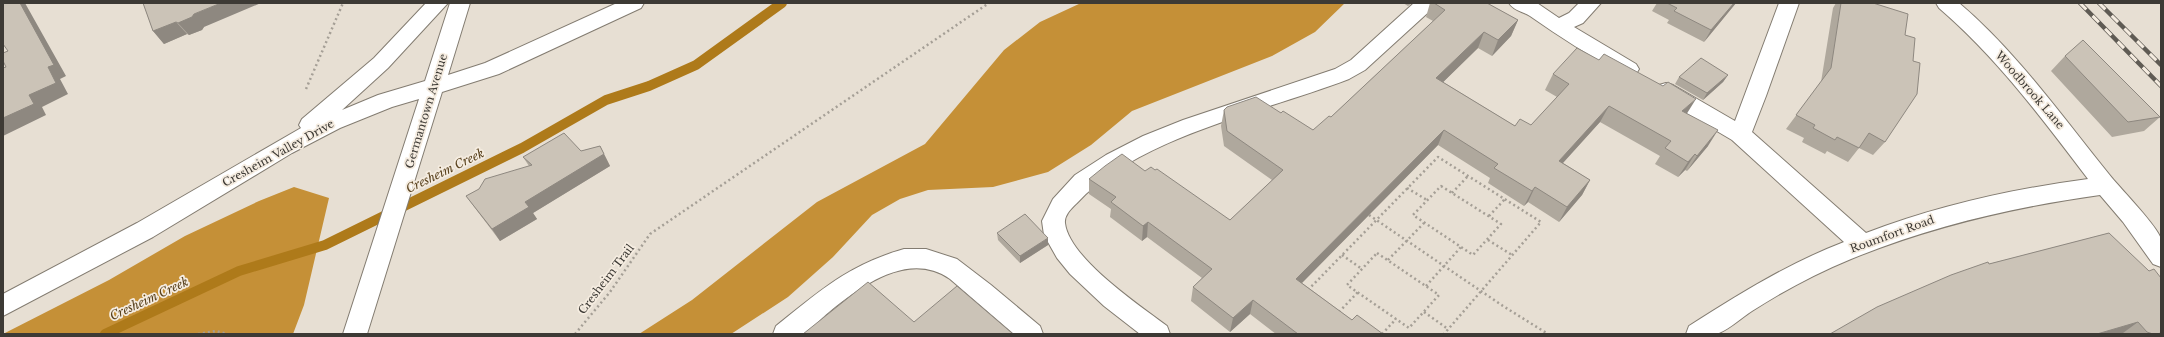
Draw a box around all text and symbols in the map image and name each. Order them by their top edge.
street label: Woodbrook Lane [1992,48,2068,132]
street label: Germantown Avenue [402,52,450,170]
street label: Cresheim Valley Drive [220,116,336,190]
water label: Cresheim Creek [403,145,486,196]
street label: Roumfort Road [1848,212,1936,256]
street label: Cresheim Trail [575,241,637,317]
water label: Cresheim Creek [107,274,191,323]

